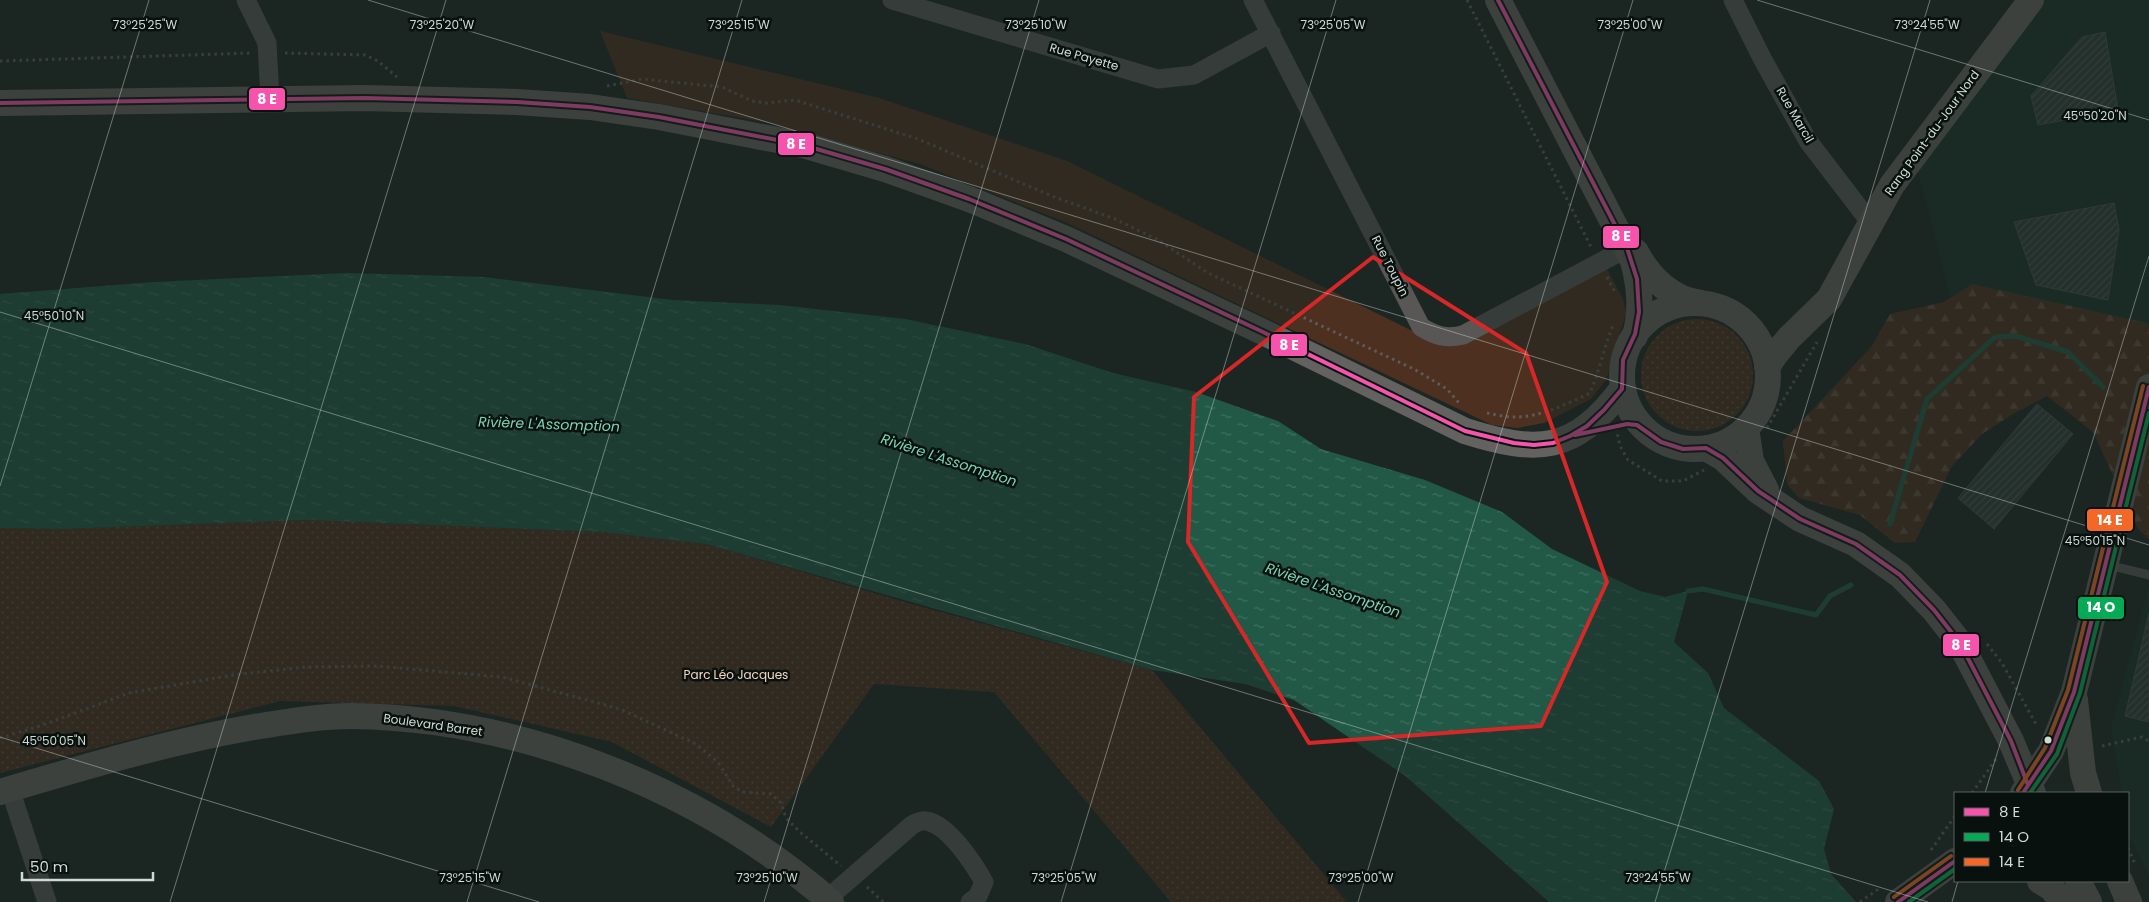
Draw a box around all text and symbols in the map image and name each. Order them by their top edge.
text: 73°25'25"W [113,16,178,33]
text: 73°25'20"W [410,16,475,33]
text: 73°25'15"W [708,16,770,33]
text: 73°25'10"W [1005,16,1067,33]
text: 73°25'05"W [1300,16,1366,33]
text: 73°25'00"W [1597,16,1663,33]
text: 73°24'55"W [1894,16,1960,33]
street label: Rue Payette [1048,39,1121,74]
street label: Rang Point-du-Jour Nord [1880,67,1983,199]
street label: Rue Marcil [1773,84,1818,146]
line badge: 8 E [248,87,286,111]
text: 8 E [257,89,277,109]
text: 45°50'20"N [2063,107,2127,124]
line badge: 8 E [777,132,815,156]
text: 8 E [786,134,806,154]
line badge: 8 E [1602,225,1640,249]
text: 8 E [1611,226,1631,246]
street label: Rue Toupin [1368,232,1413,299]
text: 45°50'10"N [24,307,84,324]
line badge: 8 E [1270,333,1308,357]
text: 8 E [1279,335,1299,355]
water label: Rivière L'Assomption [478,412,620,436]
water label: Rivière L'Assomption [879,429,1019,491]
line badge: 14 E [2086,508,2134,532]
text: 14 E [2097,510,2123,530]
text: 45°50'15"N [2065,532,2125,549]
water label: Rivière L'Assomption [1263,557,1403,623]
line badge: 14 O [2077,596,2125,620]
text: 14 O [2087,597,2115,617]
line badge: 8 E [1942,633,1980,657]
text: 8 E [1951,635,1971,655]
park label: Parc Léo Jacques [684,666,788,683]
street label: Boulevard Barret [382,709,484,740]
text: 45°50'05"N [22,732,86,749]
unlabelled marker [2043,735,2053,745]
legend [1954,792,2129,882]
text: 8 E [1999,801,2020,822]
text: 14 O [1999,826,2029,847]
scale bar [22,850,154,882]
text: 14 E [1999,851,2025,872]
text: 50 m [30,856,68,877]
text: 73°25'15"W [439,869,501,886]
text: 73°25'10"W [736,869,798,886]
text: 73°25'05"W [1031,869,1097,886]
text: 73°25'00"W [1328,869,1394,886]
text: 73°24'55"W [1625,869,1691,886]

